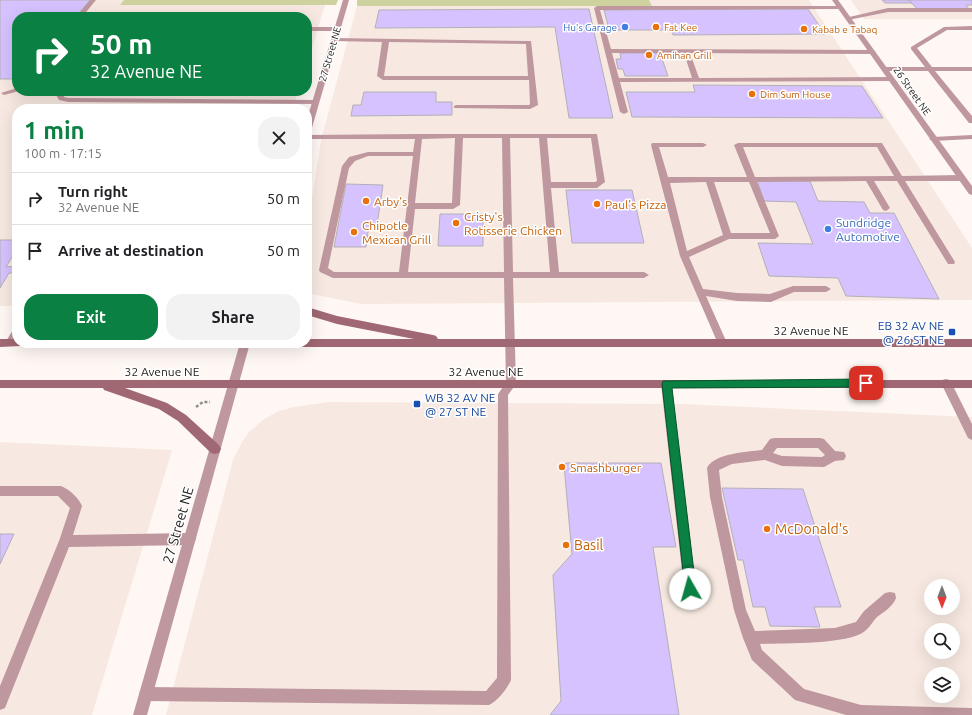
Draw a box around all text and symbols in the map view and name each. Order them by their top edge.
place label: Hu's Garage [563,22,617,33]
marker: Hu's Garage [620,22,630,32]
marker: Fat Kee [651,22,661,32]
place label: Fat Kee [664,22,697,33]
marker: Kabab e Tabaq [799,24,809,34]
place label: Kabab e Tabaq [812,24,877,35]
street label: 27 Street NE [317,25,343,83]
icon: right [24,28,76,80]
text: 50 m [90,28,152,59]
marker: Amihan Grill [644,50,654,60]
place label: Amihan Grill [657,50,712,61]
text: 32 Avenue NE [90,61,202,81]
street label: 26 Street NE [891,65,933,118]
marker: Dim Sum House [747,89,757,99]
place label: Dim Sum House [760,89,831,100]
text: 1 min [24,117,85,144]
button: close [258,117,300,159]
text: 100 m · 17:15 [24,146,102,160]
text: Turn right [58,183,128,200]
icon: right [24,188,46,210]
text: 50 m [267,190,300,207]
place label: Arby's [374,195,407,208]
marker: Arby's [361,196,371,206]
place label: Paul's Pizza [605,198,666,211]
marker: Paul's Pizza [592,199,602,209]
text: 32 Avenue NE [58,200,139,214]
place label: Cristy's Rotisserie Chicken [464,210,562,237]
place label: Sundridge Automotive [836,216,900,243]
marker: Cristy's Rotisserie Chicken [451,218,461,228]
place label: Chipotle Mexican Grill [362,219,431,246]
marker: Sundridge Automotive [823,224,833,234]
marker: Chipotle Mexican Grill [349,227,359,237]
icon: arrive [24,240,46,262]
text: Arrive at destination [58,242,204,259]
text: 50 m [267,242,300,259]
button: Exit [24,294,158,340]
button: Share [166,294,300,340]
place label: EB 32 AV NE @ 26 ST NE [878,319,944,346]
street label: 32 Avenue NE [774,324,849,337]
marker: EB 32 AV NE @ 26 ST NE [947,327,957,337]
street label: 32 Avenue NE [125,365,200,378]
street label: 32 Avenue NE [449,365,524,378]
pin [849,366,883,400]
icon: arrive [855,372,877,394]
place label: WB 32 AV NE @ 27 ST NE [425,391,496,418]
marker: WB 32 AV NE @ 27 ST NE [412,399,422,409]
place label: Smashburger [570,461,642,474]
marker: Smashburger [557,462,567,472]
street label: 27 Street NE [159,485,197,565]
place label: McDonald's [775,521,848,537]
marker: McDonald's [762,524,772,534]
place label: Basil [574,537,604,553]
marker: Basil [561,540,571,550]
position arrow [669,568,711,610]
north arrow [924,579,960,615]
map controls [924,579,960,703]
button: search [924,623,960,659]
button: layers [924,667,960,703]

